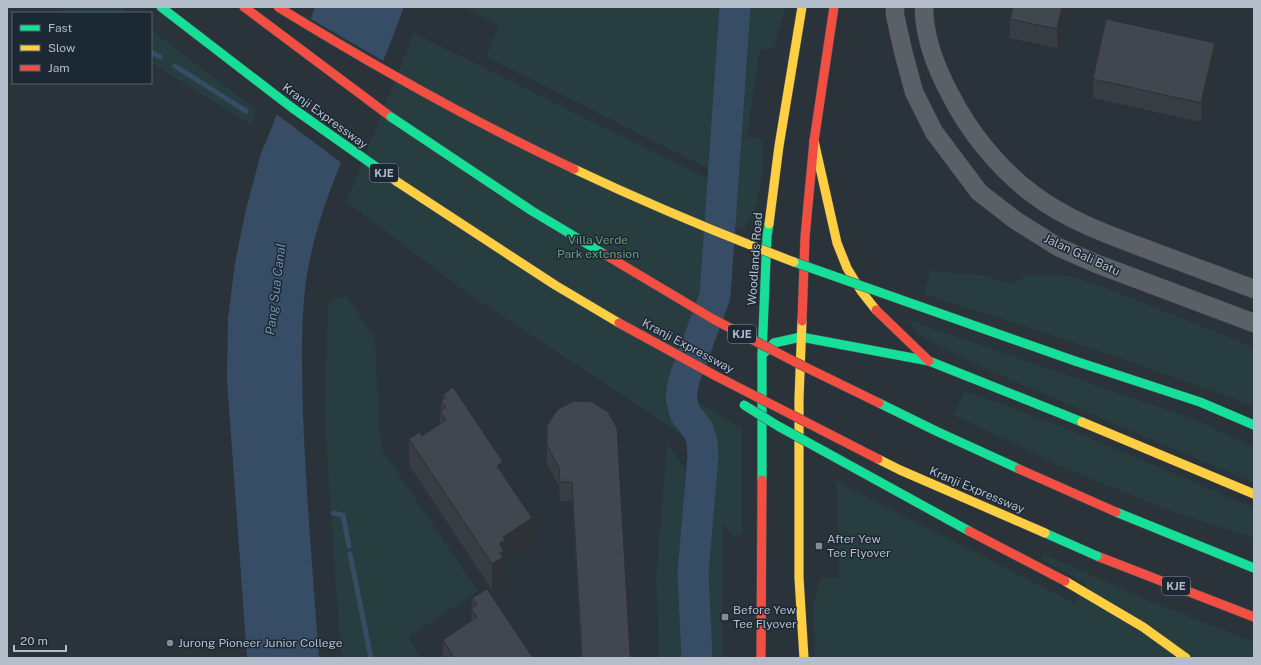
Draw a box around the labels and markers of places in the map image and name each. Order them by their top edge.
place label: After Yew Tee Flyover [827,532,891,560]
marker: After Yew Tee Flyover [814,541,824,551]
place label: Before Yew Tee Flyover [733,603,797,631]
marker: Before Yew Tee Flyover [720,612,730,622]
place label: Jurong Pioneer Junior College [178,636,343,650]
marker: Jurong Pioneer Junior College [165,638,175,648]

